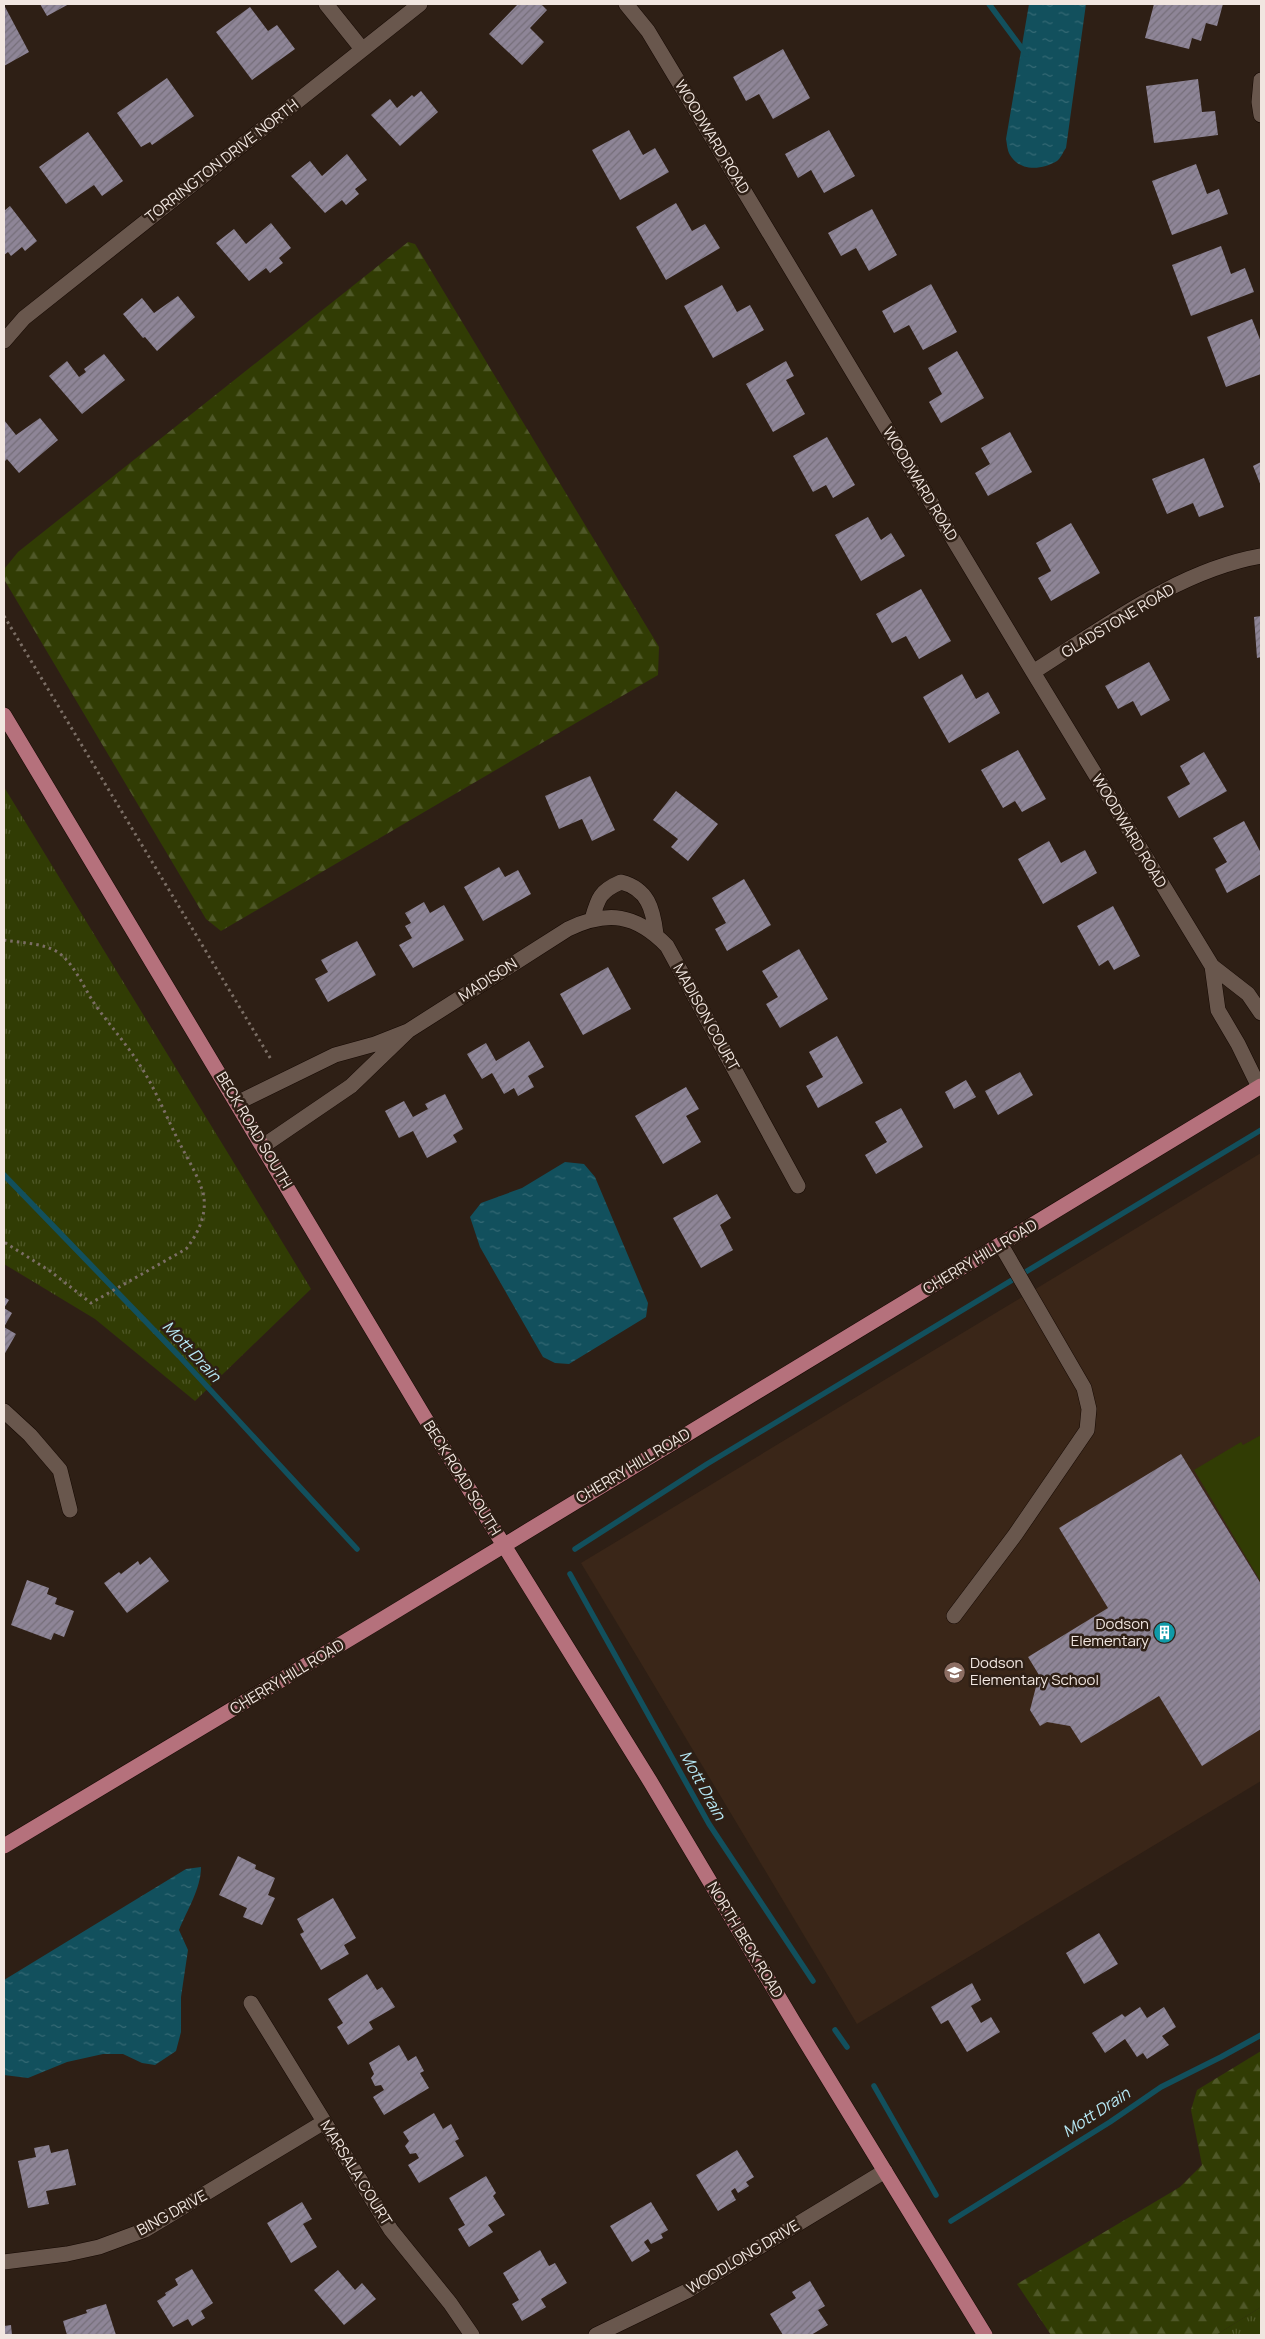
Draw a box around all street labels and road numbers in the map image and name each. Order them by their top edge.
street label: WOODWARD ROAD [670,76,755,198]
street label: TORRINGTON DRIVE NORTH [141,94,303,227]
street label: WOODWARD ROAD [878,423,963,545]
street label: GLADSTONE ROAD [1057,579,1178,663]
street label: WOODWARD ROAD [1087,770,1172,892]
street label: MADISON [454,953,521,1006]
street label: MADISON COURT [668,959,745,1074]
street label: BECK ROAD SOUTH [211,1068,297,1192]
street label: CHERRY HILL ROAD [919,1214,1041,1299]
street label: BECK ROAD SOUTH [419,1416,506,1539]
street label: CHERRY HILL ROAD [572,1423,694,1508]
street label: CHERRY HILL ROAD [226,1634,348,1719]
street label: NORTH BECK ROAD [702,1878,788,2002]
street label: MARSALA COURT [315,2116,397,2230]
street label: BING DRIVE [133,2185,211,2240]
street label: WOODLONG DRIVE [682,2215,803,2299]

